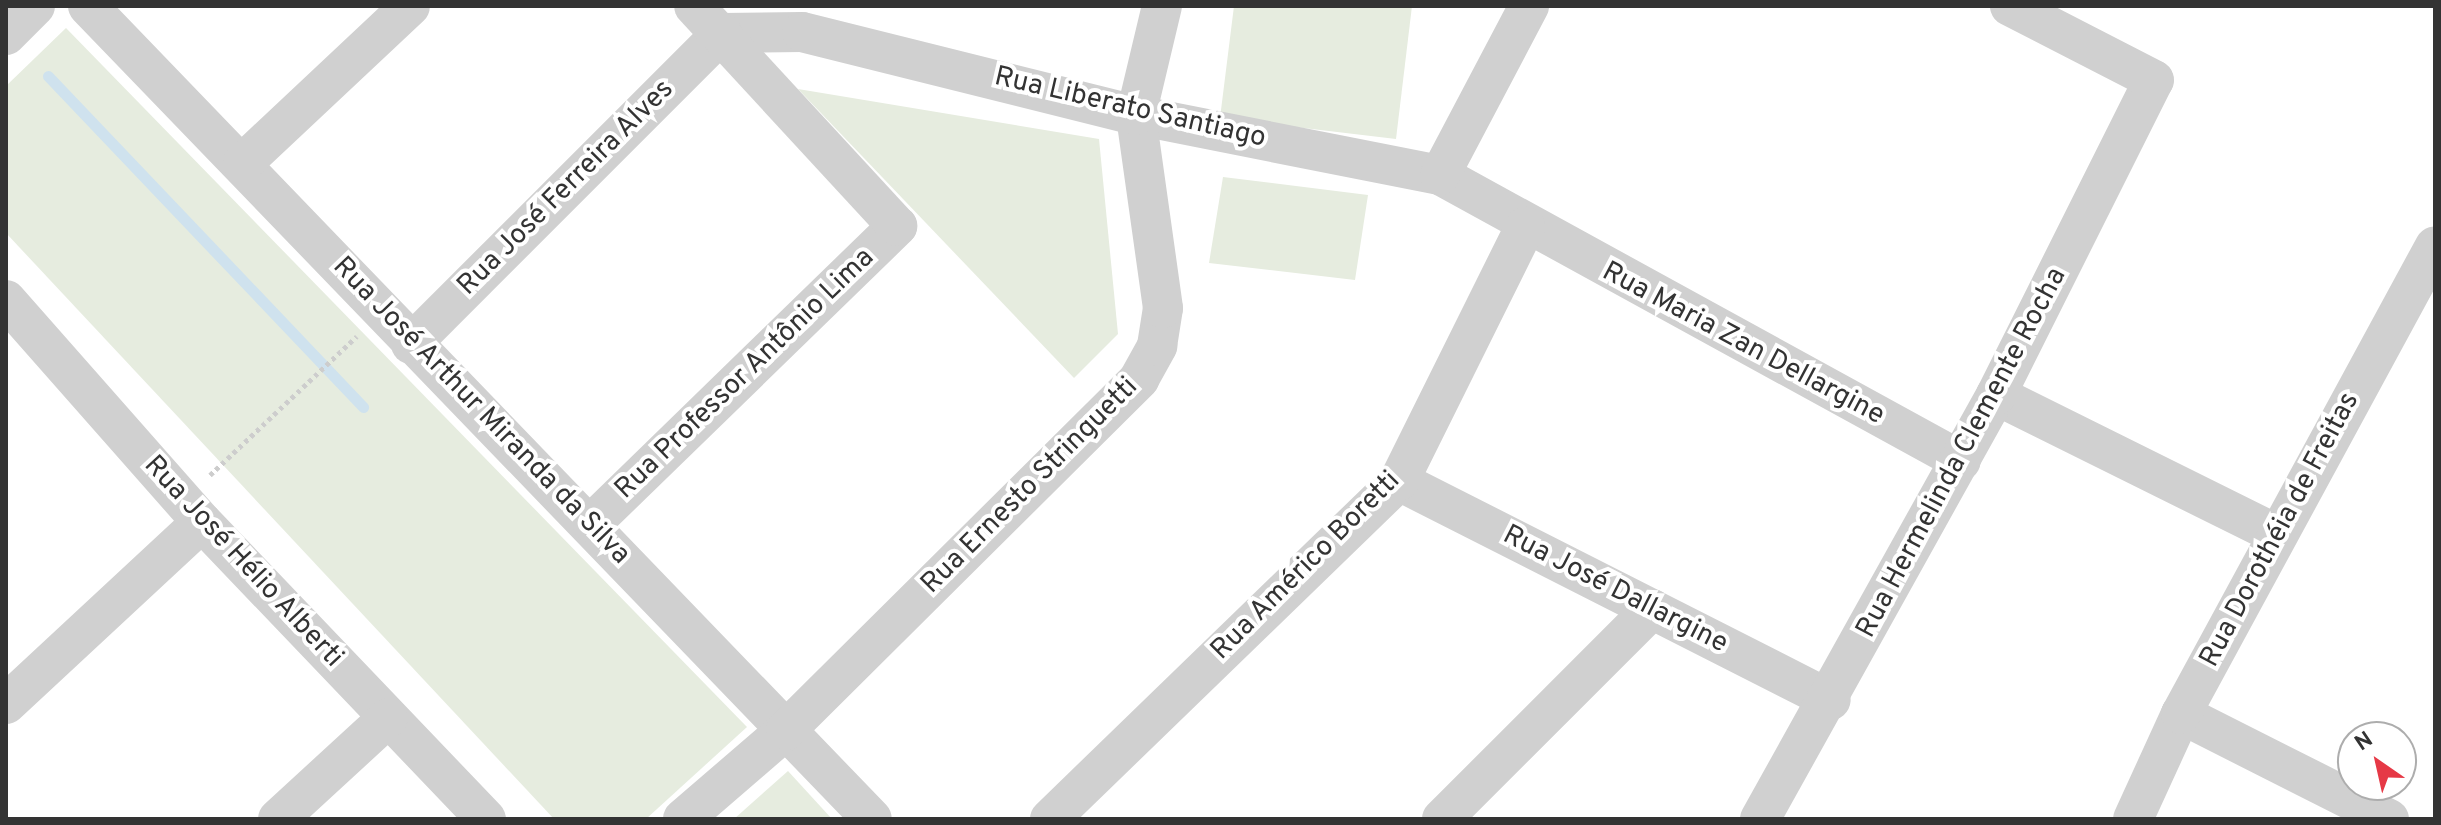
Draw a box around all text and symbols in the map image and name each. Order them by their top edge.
street label: Rua Liberato Santiago [991,60,1269,156]
street label: Rua José Ferreira Alves [451,73,681,303]
street label: Rua Professor Antônio Lima [608,241,882,507]
street label: Rua José Arthur Miranda da Silva [325,250,637,572]
street label: Rua Maria Zan Dellargine [1596,255,1890,433]
street label: Rua Hermelinda Clemente Rocha [1850,262,2074,644]
street label: Rua Ernesto Stringuetti [915,371,1145,601]
street label: Rua Dorothéia de Freitas [2193,387,2367,673]
street label: Rua José Hélio Alberti [136,449,350,675]
street label: Rua Américo Boretti [1204,464,1408,668]
street label: Rua José Dallargine [1497,519,1733,661]
north arrow [2337,721,2417,801]
text: N [2350,727,2379,758]

